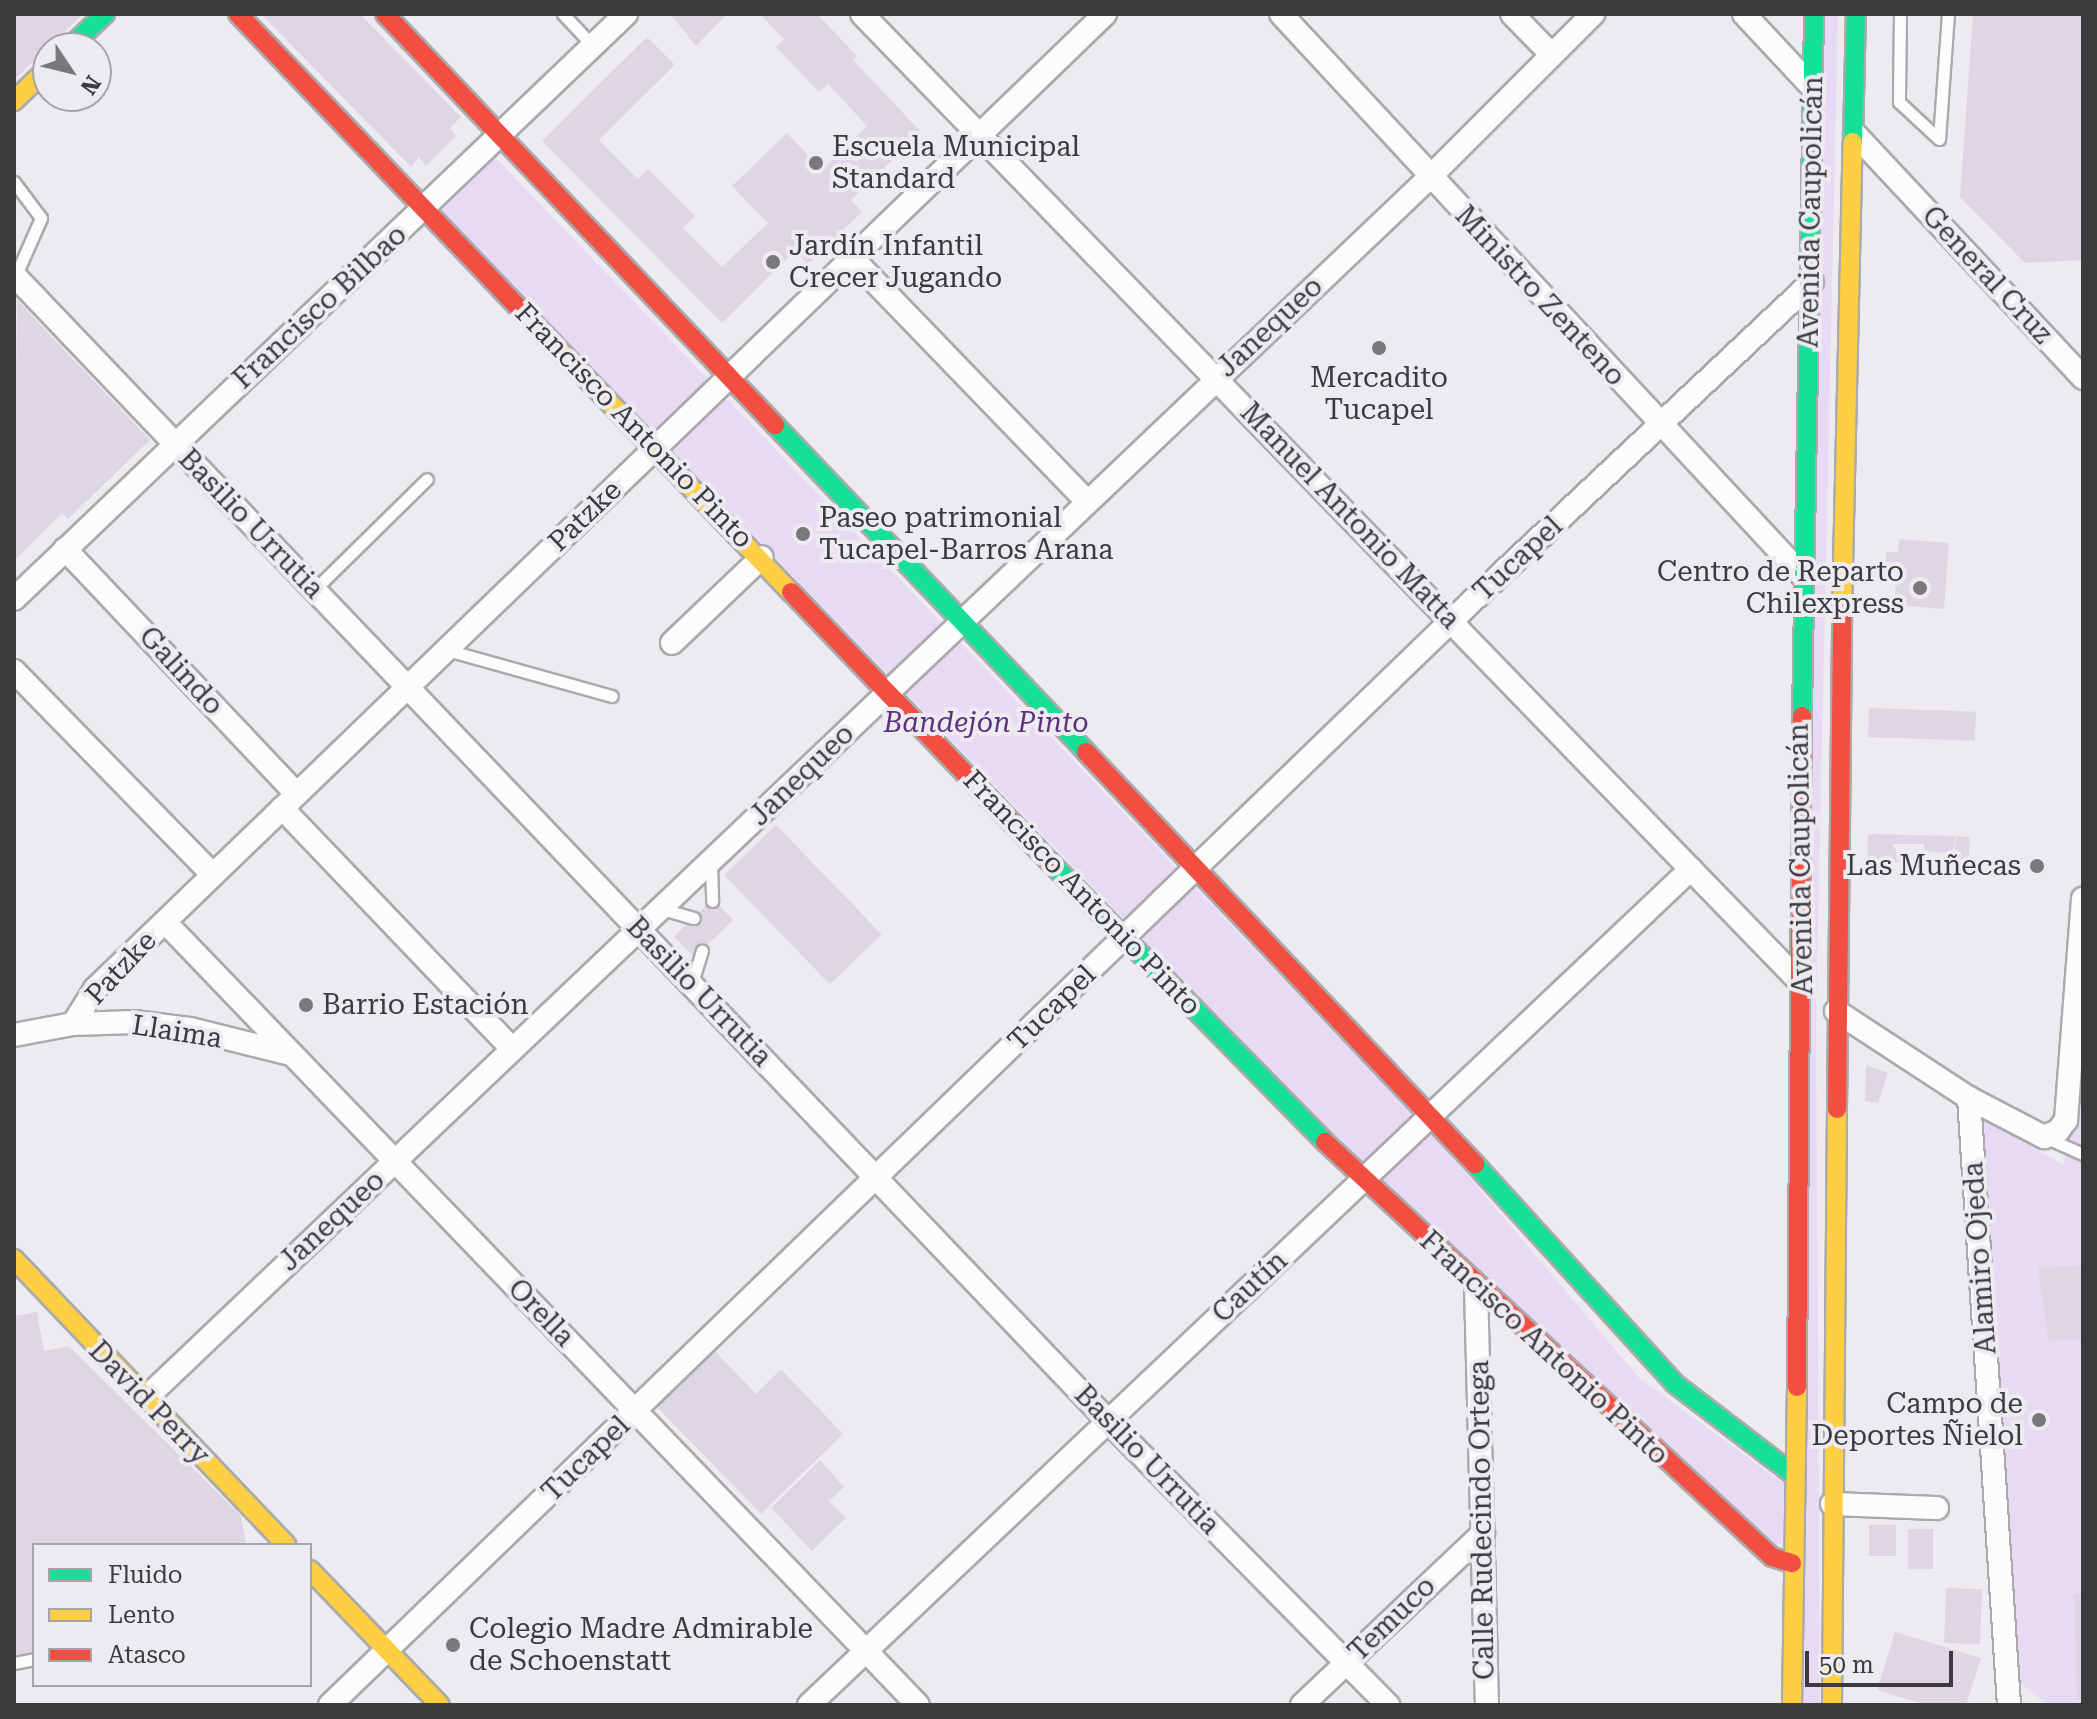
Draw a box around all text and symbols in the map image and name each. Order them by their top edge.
north arrow [32,32,112,112]
text: N [75,71,106,99]
street label: Avenida Caupolicán [1792,76,1830,348]
place label: Escuela Municipal Standard [832,130,1080,196]
marker: Escuela Municipal Standard [807,154,825,172]
street label: Ministro Zenteno [1448,199,1632,393]
street label: General Cruz [1915,199,2059,351]
street label: Francisco Bilbao [226,218,414,396]
place label: Jardín Infantil Crecer Jugando [789,229,1002,295]
marker: Jardín Infantil Crecer Jugando [764,253,782,271]
street label: Janequeo [1210,270,1330,384]
street label: Francisco Antonio Pinto [508,297,760,555]
marker: Mercadito Tucapel [1370,339,1388,357]
place label: Mercadito Tucapel [1310,361,1448,427]
street label: Manuel Antonio Matta [1233,396,1467,636]
street label: Basilio Urrutia [171,442,331,606]
street label: Patzke [542,473,628,559]
place label: Paseo patrimonial Tucapel-Barros Arana [819,501,1113,567]
street label: Tucapel [1467,510,1569,608]
marker: Paseo patrimonial Tucapel-Barros Arana [794,525,812,543]
place label: Centro de Reparto Chilexpress [1657,555,1904,621]
marker: Centro de Reparto Chilexpress [1911,579,1929,597]
street label: Galindo [132,620,230,722]
park label: Bandejón Pinto [883,706,1089,740]
street label: Janequeo [743,717,861,833]
street label: Avenida Caupolicán [1782,723,1820,995]
street label: Francisco Antonio Pinto [956,764,1208,1022]
place label: Las Muñecas [1846,849,2021,883]
marker: Las Muñecas [2028,857,2046,875]
street label: Basilio Urrutia [619,910,779,1074]
street label: Patzke [79,924,163,1012]
street label: Tucapel [1001,958,1103,1058]
place label: Barrio Estación [322,988,529,1022]
marker: Barrio Estación [297,996,315,1014]
street label: Llaima [130,1008,224,1056]
street label: Alamiro Ojeda [1957,1161,2003,1355]
street label: Janequeo [272,1164,392,1278]
street label: Francisco Antonio Pinto [1413,1224,1675,1472]
street label: Cautín [1206,1244,1294,1330]
street label: Orella [501,1272,581,1354]
street label: David Perry [82,1334,216,1472]
street label: Calle Rudecindo Ortega [1462,1360,1502,1680]
street label: Basilio Urrutia [1067,1378,1227,1542]
place label: Campo de Deportes Ñielol [1812,1387,2023,1453]
street label: Tucapel [535,1409,637,1509]
marker: Campo de Deportes Ñielol [2030,1411,2048,1429]
legend [32,1543,312,1687]
text: Fluido [108,1561,183,1589]
street label: Temuco [1342,1569,1442,1669]
text: Lento [108,1601,175,1629]
place label: Colegio Madre Admirable de Schoenstatt [469,1612,813,1678]
scale bar [1809,1635,1957,1685]
marker: Colegio Madre Admirable de Schoenstatt [444,1636,462,1654]
text: Atasco [108,1641,186,1669]
text: 50 m [1819,1651,1874,1679]

